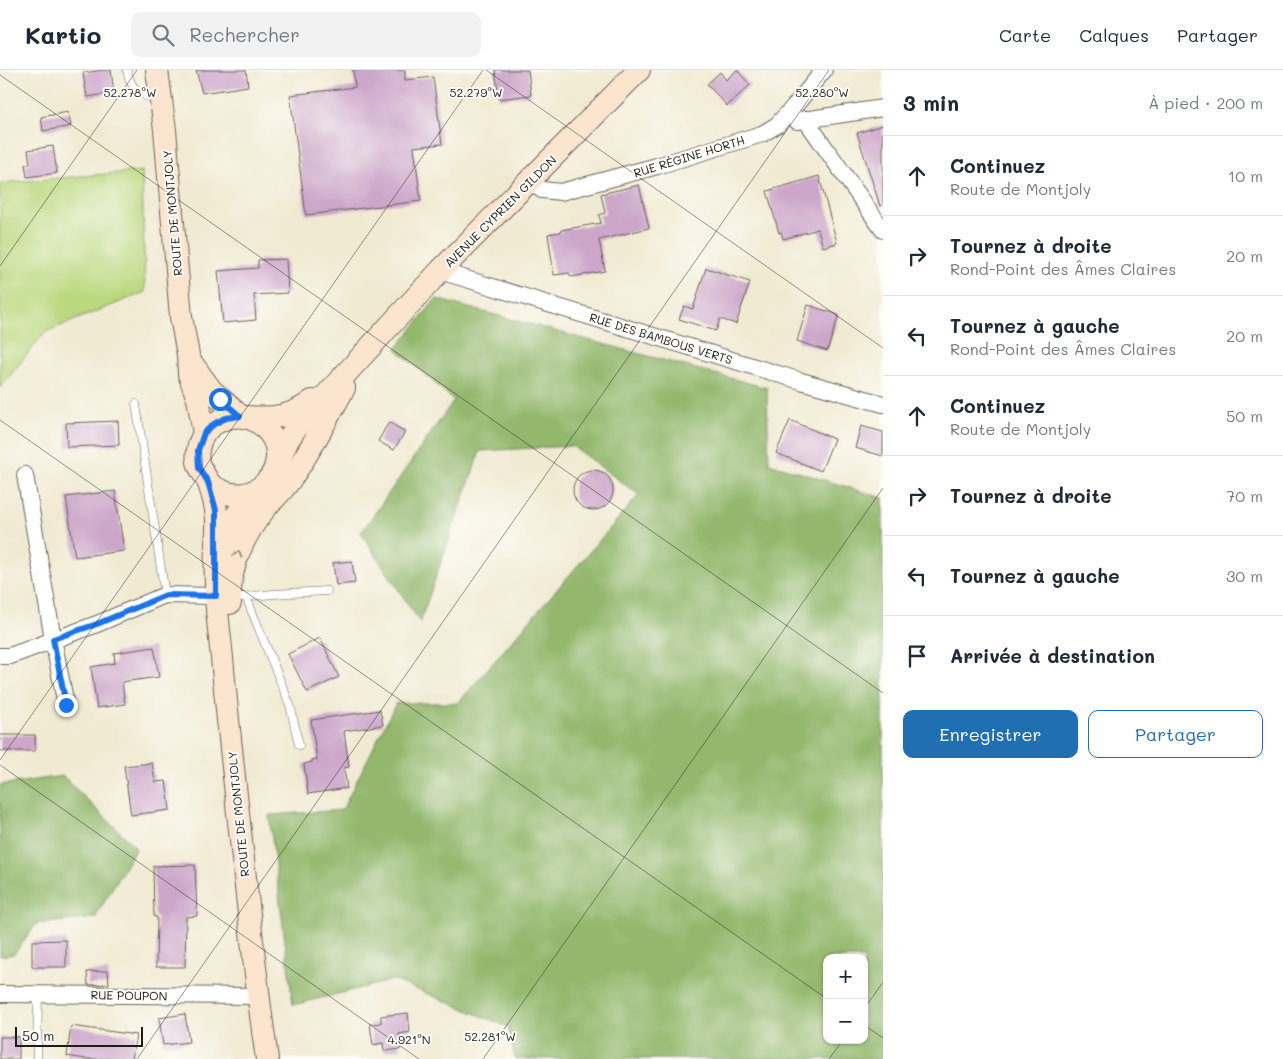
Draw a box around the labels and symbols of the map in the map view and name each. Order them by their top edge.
text: 52.278°W [103,84,157,100]
text: 52.279°W [450,84,502,100]
text: 52.280°W [795,84,849,100]
street label: RUE RÉGINE HORTH [631,131,747,181]
street label: ROUTE DE MONTJOLY [159,149,185,277]
street label: AVENUE CYPRIEN GILDON [441,152,559,270]
street label: RUE DES BAMBOUS VERTS [588,309,735,367]
route start [209,388,232,411]
one-way arrow [232,550,242,559]
route end [55,694,78,717]
street label: ROUTE DE MONTJOLY [223,750,253,878]
street label: RUE POUPON [90,986,168,1004]
scale bar [15,1024,142,1047]
text: 52.281°W [464,1028,516,1044]
text: 4.921°N [387,1031,431,1047]

